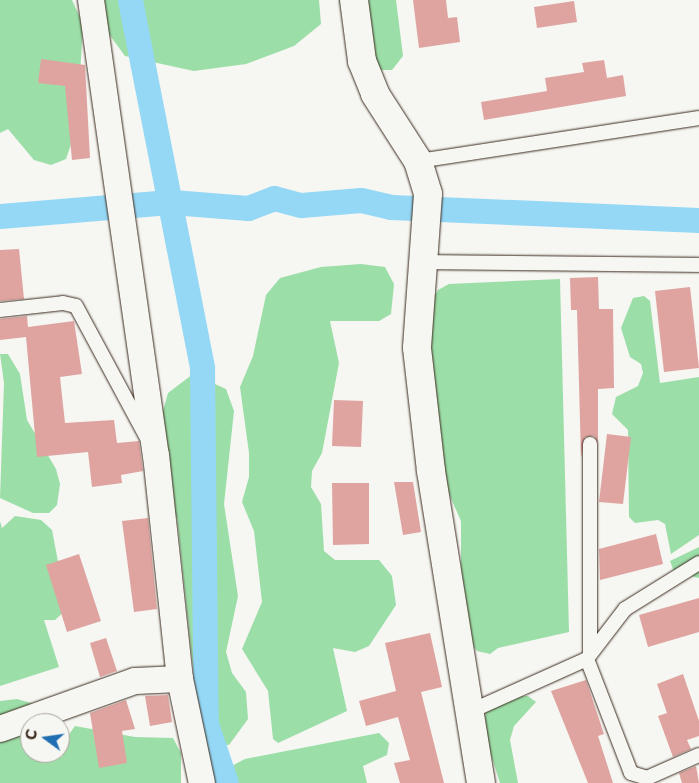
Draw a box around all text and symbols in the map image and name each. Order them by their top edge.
north arrow [20,713,70,763]
text: С [19,727,42,742]

